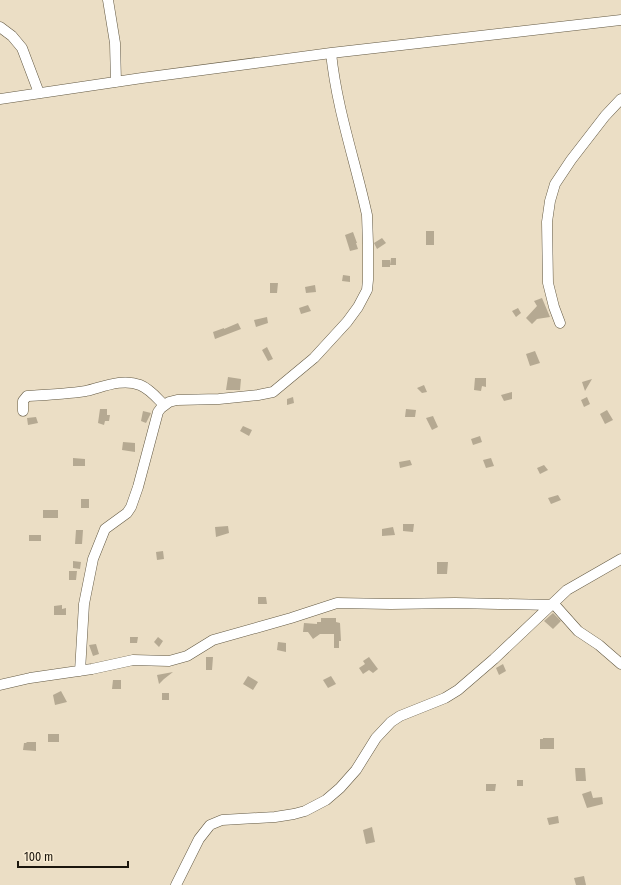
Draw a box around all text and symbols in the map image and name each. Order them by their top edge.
scale bar [18,843,128,869]
text: 100 m [24,850,53,864]

